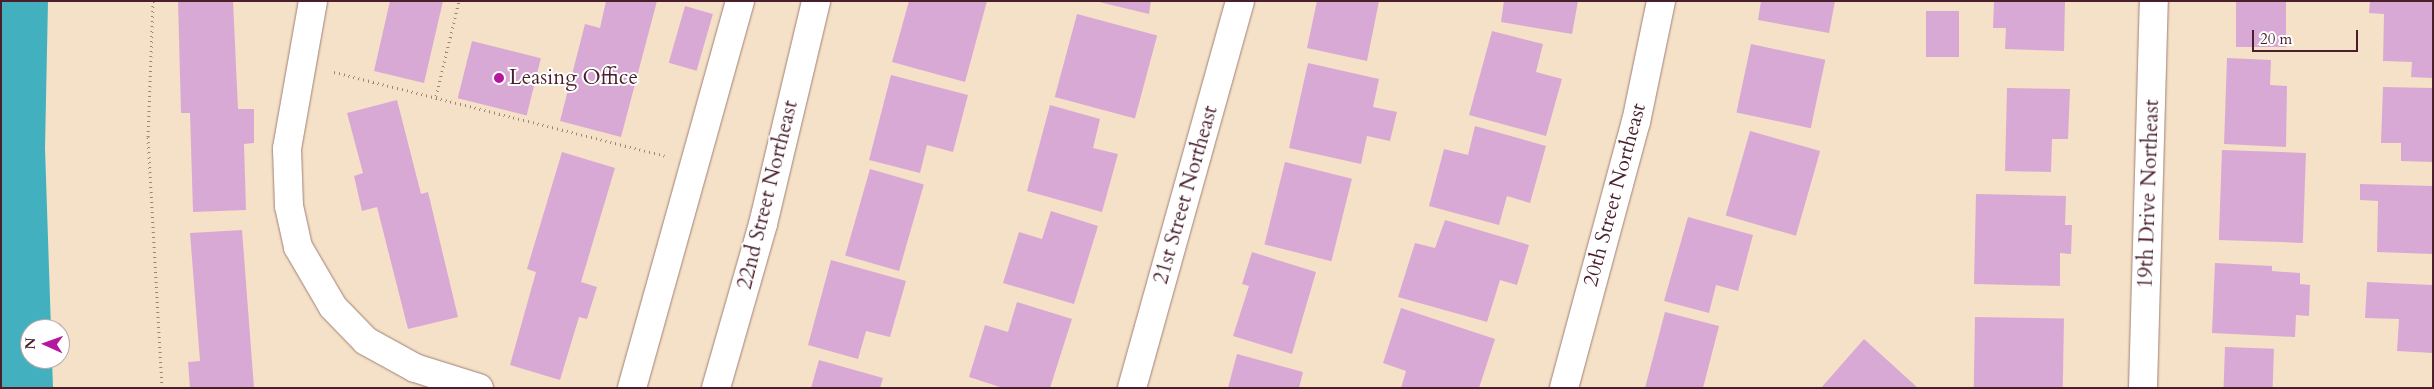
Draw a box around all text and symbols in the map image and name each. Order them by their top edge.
scale bar [2254,20,2360,52]
text: 20 m [2260,29,2292,49]
place label: Leasing Office [509,65,638,91]
marker: Leasing Office [493,72,505,84]
street label: 22nd Street Northeast [732,98,804,292]
street label: 19th Drive Northeast [2133,99,2165,289]
street label: 20th Street Northeast [1578,101,1652,289]
street label: 21st Street Northeast [1148,103,1224,287]
north arrow [20,319,70,369]
text: N [21,337,40,350]

